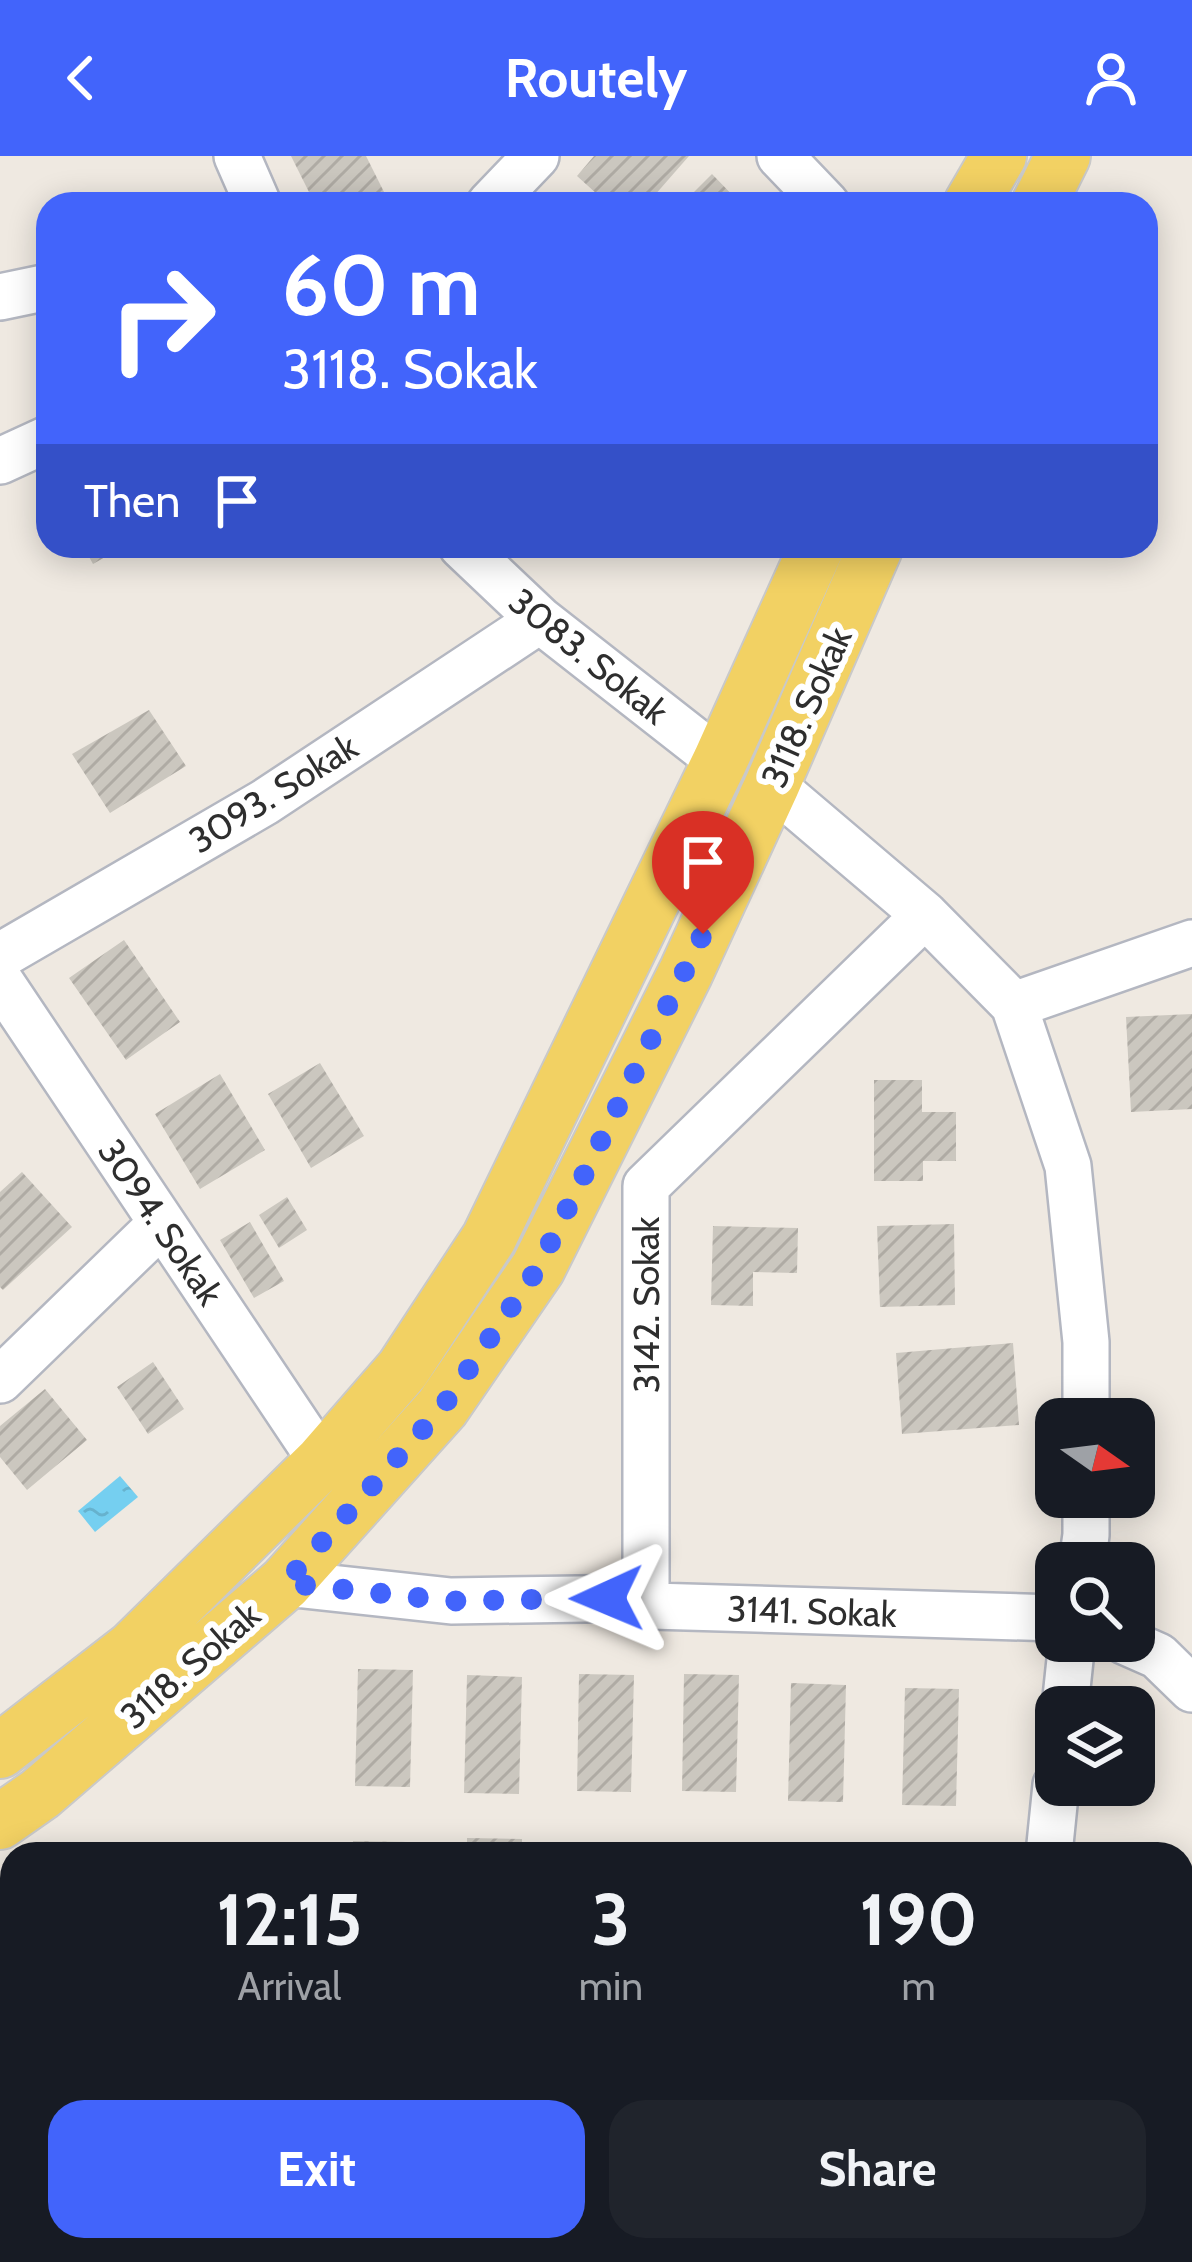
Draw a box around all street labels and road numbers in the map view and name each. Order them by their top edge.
street label: 3083. Sokak [501,579,678,734]
street label: 3118. Sokak [751,619,861,794]
street label: 3093. Sokak [181,723,366,862]
street label: 3094. Sokak [89,1130,233,1314]
street label: 3142. Sokak [624,1216,668,1393]
street label: 3141. Sokak [727,1586,898,1636]
street label: 3118. Sokak [111,1592,269,1738]

